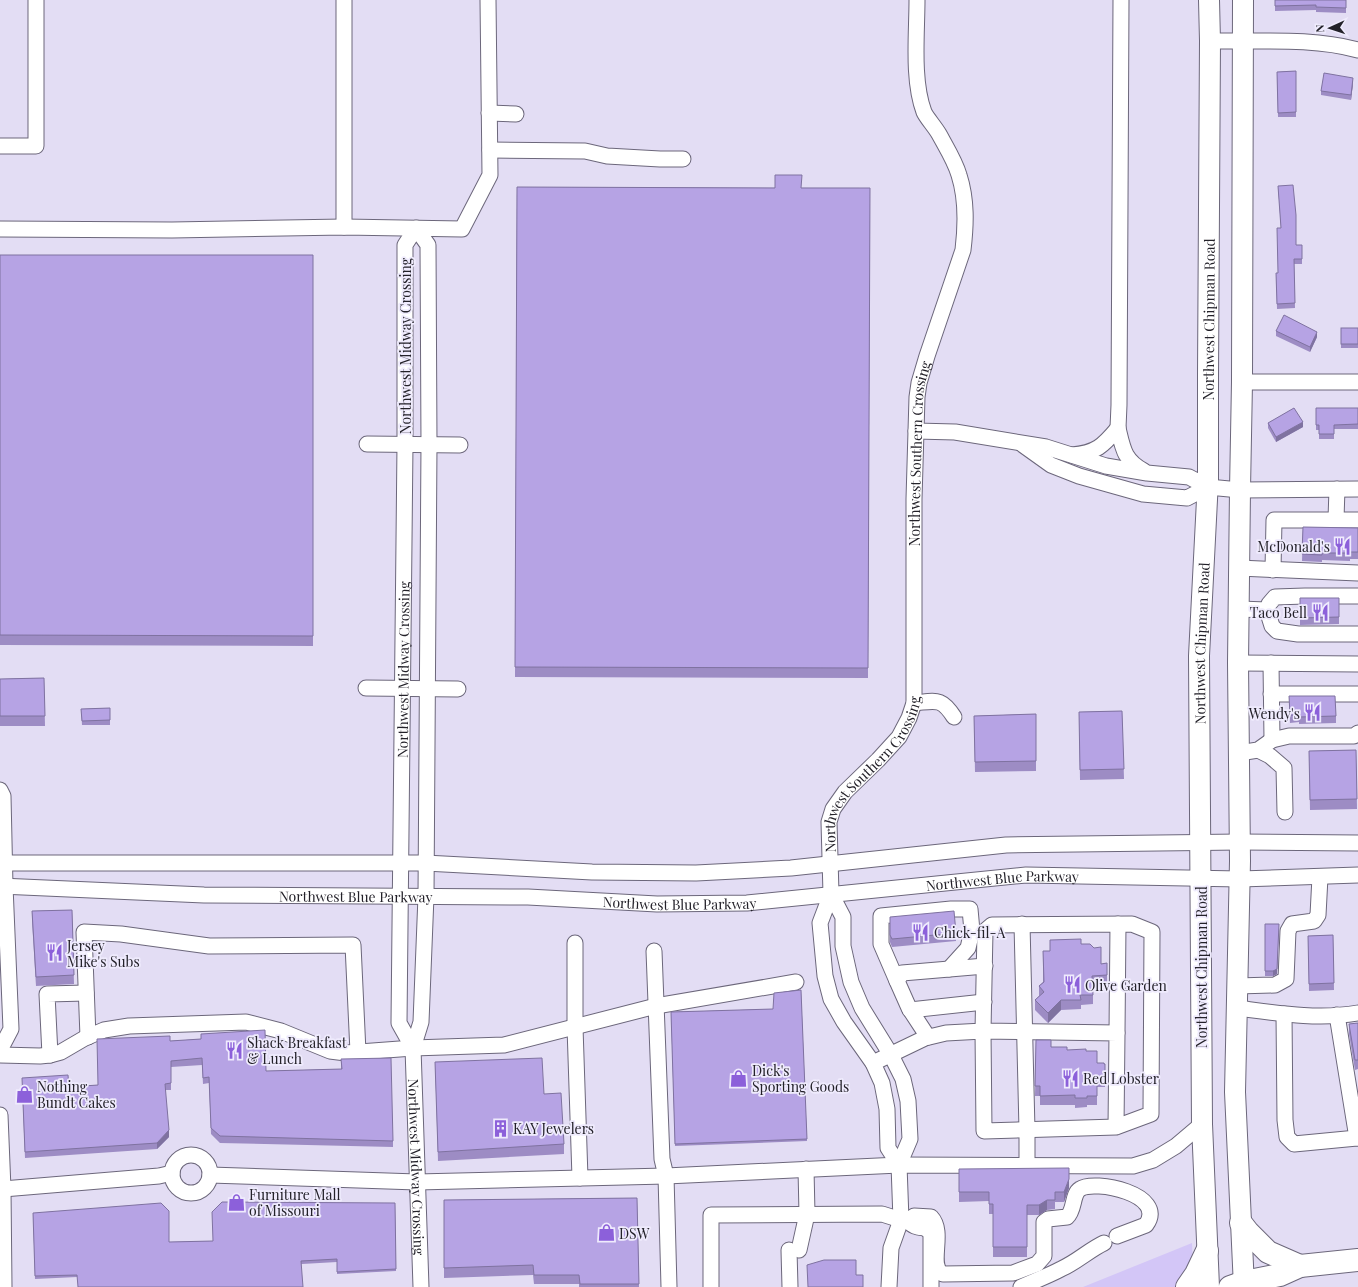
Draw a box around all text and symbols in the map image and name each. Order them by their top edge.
north arrow [1310,8,1350,48]
text: N [1312,24,1327,33]
street label: Northwest Chipman Road [1199,238,1218,400]
street label: Northwest Midway Crossing [396,257,415,434]
street label: Northwest Southern Crossing [905,358,935,546]
restaurant icon: McDonald's [1333,536,1353,556]
place label: McDonald's [1257,537,1330,556]
street label: Northwest Chipman Road [1189,562,1213,724]
street label: Northwest Midway Crossing [392,581,413,758]
restaurant icon: Taco Bell [1310,602,1330,622]
place label: Taco Bell [1250,603,1307,622]
street label: Northwest Southern Crossing [819,695,924,853]
restaurant icon: Wendy's [1303,703,1323,723]
place label: Wendy's [1248,704,1300,723]
street label: Northwest Blue Parkway [925,865,1079,894]
street label: Northwest Blue Parkway [279,886,433,906]
street label: Northwest Chipman Road [1192,886,1211,1048]
street label: Northwest Blue Parkway [602,892,757,913]
restaurant icon: Chick-fil-A [911,922,931,942]
place label: Chick-fil-A [934,923,1006,942]
place label: Jersey Mike's Subs [66,936,140,971]
restaurant icon: Jersey Mike's Subs [44,943,64,963]
restaurant icon: Olive Garden [1062,975,1082,995]
place label: Olive Garden [1085,976,1168,995]
place label: Shack Breakfast & Lunch [247,1033,348,1068]
restaurant icon: Shack Breakfast & Lunch [224,1040,244,1060]
place label: Dick's Sporting Goods [752,1061,849,1096]
shop icon: Dick's Sporting Goods [729,1068,749,1088]
restaurant icon: Red Lobster [1060,1068,1080,1088]
place label: Red Lobster [1083,1069,1160,1088]
place label: Nothing Bundt Cakes [37,1077,116,1112]
street label: Northwest Midway Crossing [405,1078,429,1256]
shop icon: Nothing Bundt Cakes [14,1084,34,1104]
building icon: KAY Jewelers [490,1118,510,1138]
place label: KAY Jewelers [513,1119,594,1138]
place label: Furniture Mall of Missouri [249,1185,341,1220]
shop icon: Furniture Mall of Missouri [226,1192,246,1212]
shop icon: DSW [596,1223,616,1243]
place label: DSW [619,1224,650,1243]

